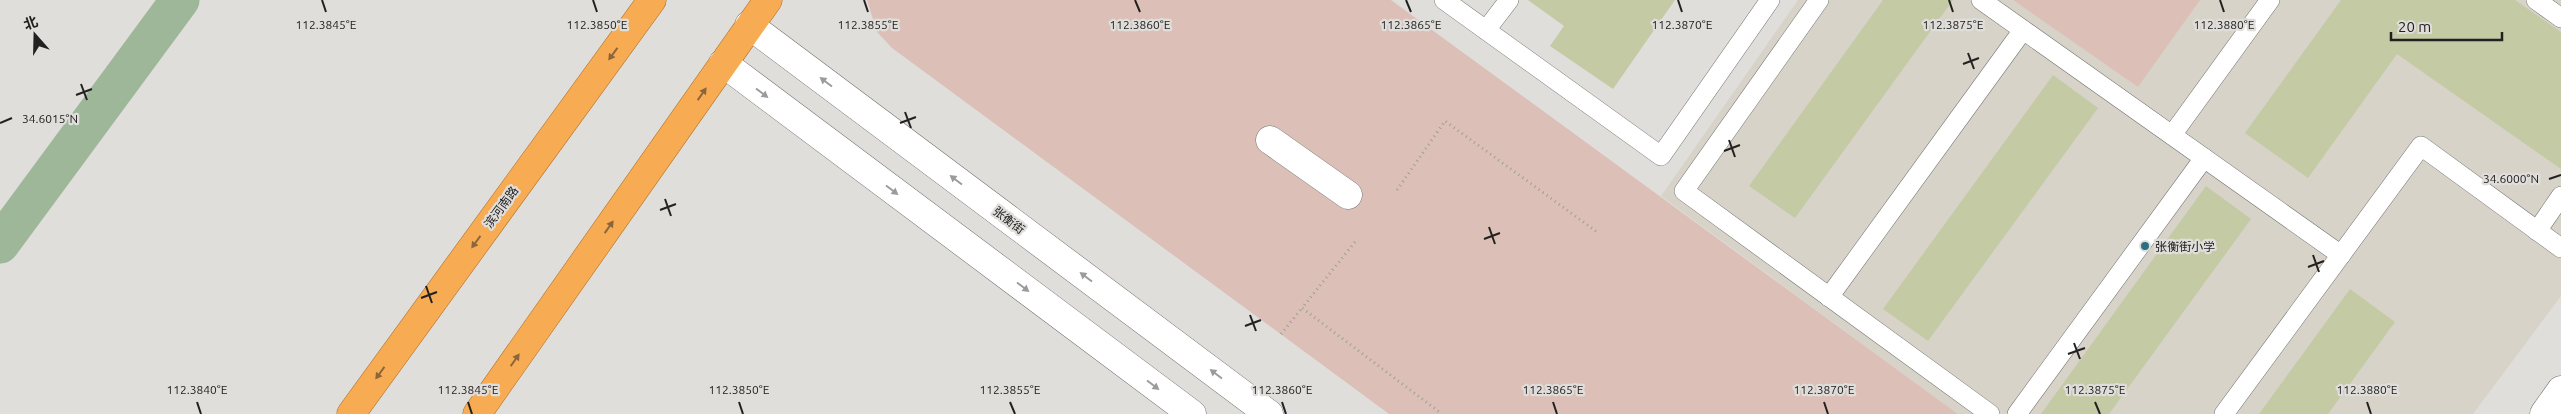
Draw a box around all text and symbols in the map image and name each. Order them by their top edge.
north arrow [10,10,60,60]
scale bar [2391,10,2502,42]
text: 北 [21,13,40,33]
text: 112.3845°E [296,18,357,31]
text: 112.3850°E [567,18,628,31]
text: 112.3855°E [838,18,899,31]
text: 112.3860°E [1110,18,1171,31]
text: 112.3865°E [1381,18,1442,31]
text: 112.3870°E [1652,18,1713,31]
text: 112.3875°E [1923,18,1984,31]
text: 112.3880°E [2194,18,2255,31]
text: 20 m [2398,18,2431,35]
one-way arrow [608,47,618,60]
one-way arrow [820,77,833,88]
one-way arrow [697,87,707,101]
one-way arrow [755,87,768,98]
text: 34.6015°N [22,112,78,125]
text: 34.6000°N [2483,172,2539,185]
one-way arrow [950,174,963,185]
street label: 滨河南路 [482,184,520,230]
one-way arrow [885,185,899,195]
street label: 张衡街 [991,204,1027,236]
one-way arrow [604,220,614,234]
one-way arrow [471,235,481,248]
marker: 张衡街小学 [2139,240,2151,252]
place label: 张衡街小学 [2155,240,2215,253]
one-way arrow [1079,272,1093,282]
one-way arrow [1016,282,1029,293]
one-way arrow [510,353,520,367]
one-way arrow [375,366,386,379]
one-way arrow [1210,369,1223,380]
one-way arrow [1146,379,1159,390]
text: 112.3840°E [167,383,228,396]
text: 112.3845°E [438,383,499,396]
text: 112.3850°E [709,383,770,396]
text: 112.3855°E [980,383,1041,396]
text: 112.3860°E [1252,383,1313,396]
text: 112.3865°E [1523,383,1584,396]
text: 112.3870°E [1794,383,1855,396]
text: 112.3875°E [2065,383,2126,396]
text: 112.3880°E [2337,383,2398,396]

